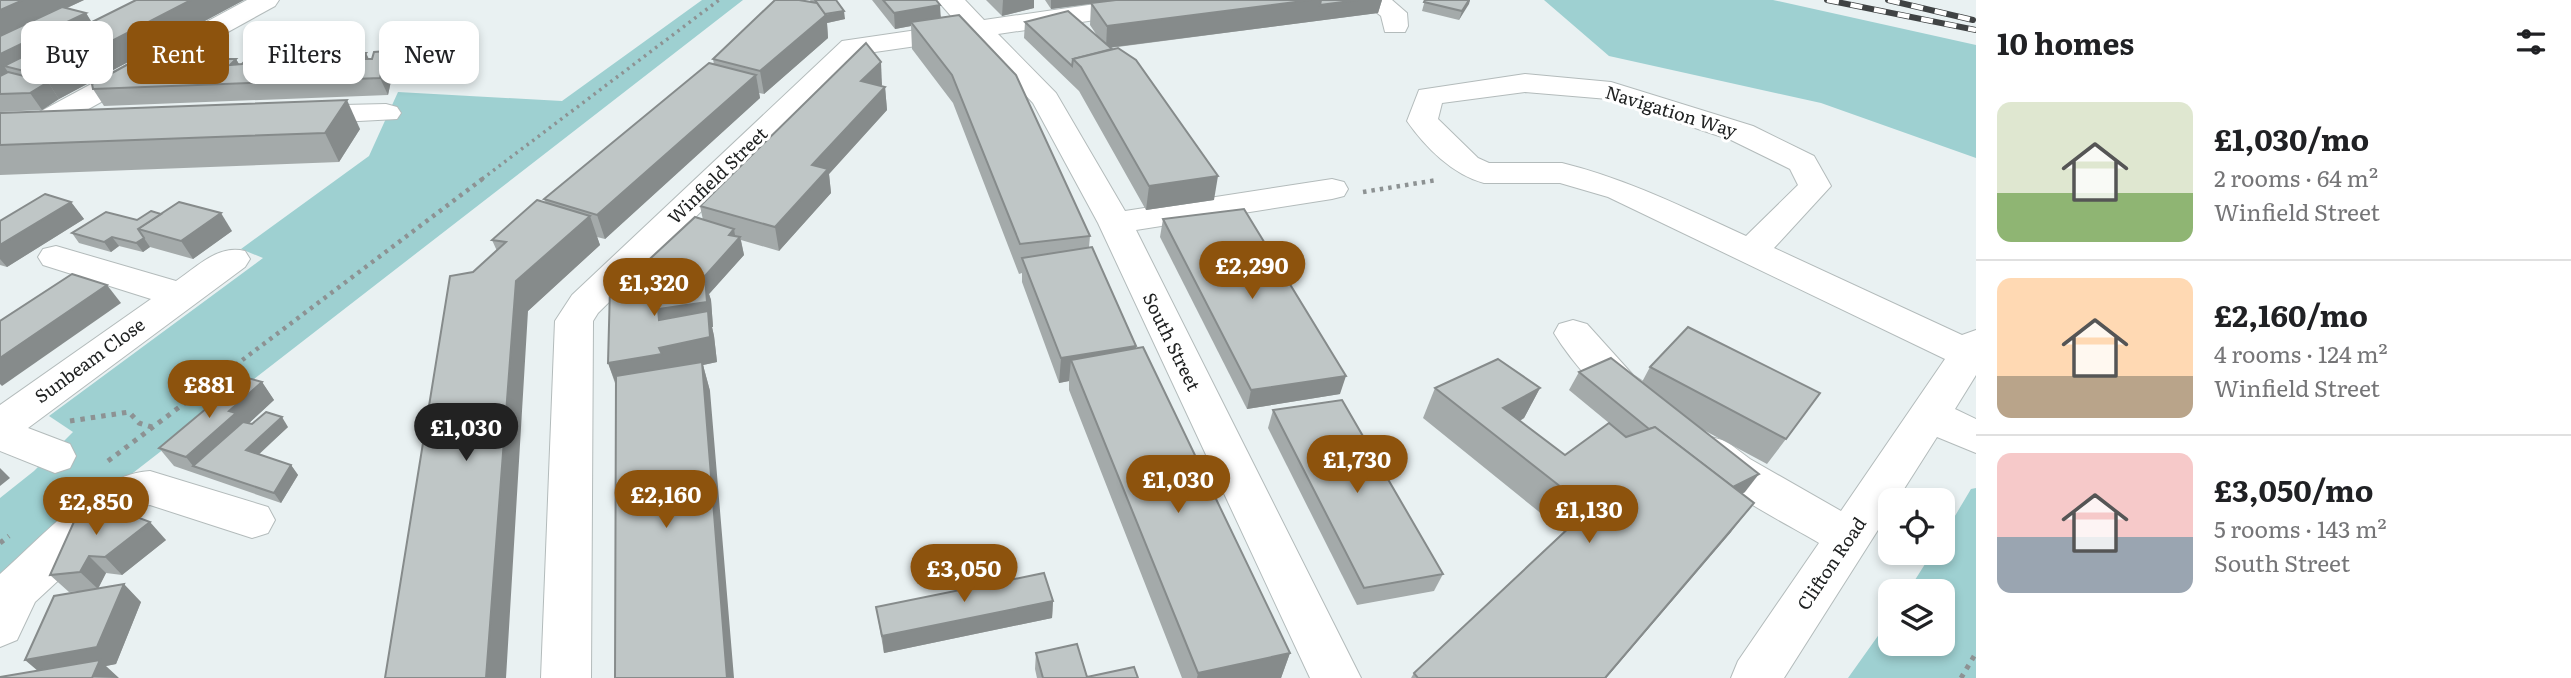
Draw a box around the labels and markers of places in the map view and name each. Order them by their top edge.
pin: £2,290 [1195,242,1309,301]
pin: £1,320 [597,258,711,318]
pin: £881 [168,360,250,420]
pin: £1,030 [409,404,523,463]
pin: £1,730 [1300,435,1414,495]
pin: £1,030 [1121,456,1235,515]
pin: £2,160 [609,470,723,530]
pin: £2,850 [39,477,153,537]
pin: £1,130 [1532,486,1646,545]
pin: £3,050 [907,544,1021,604]

